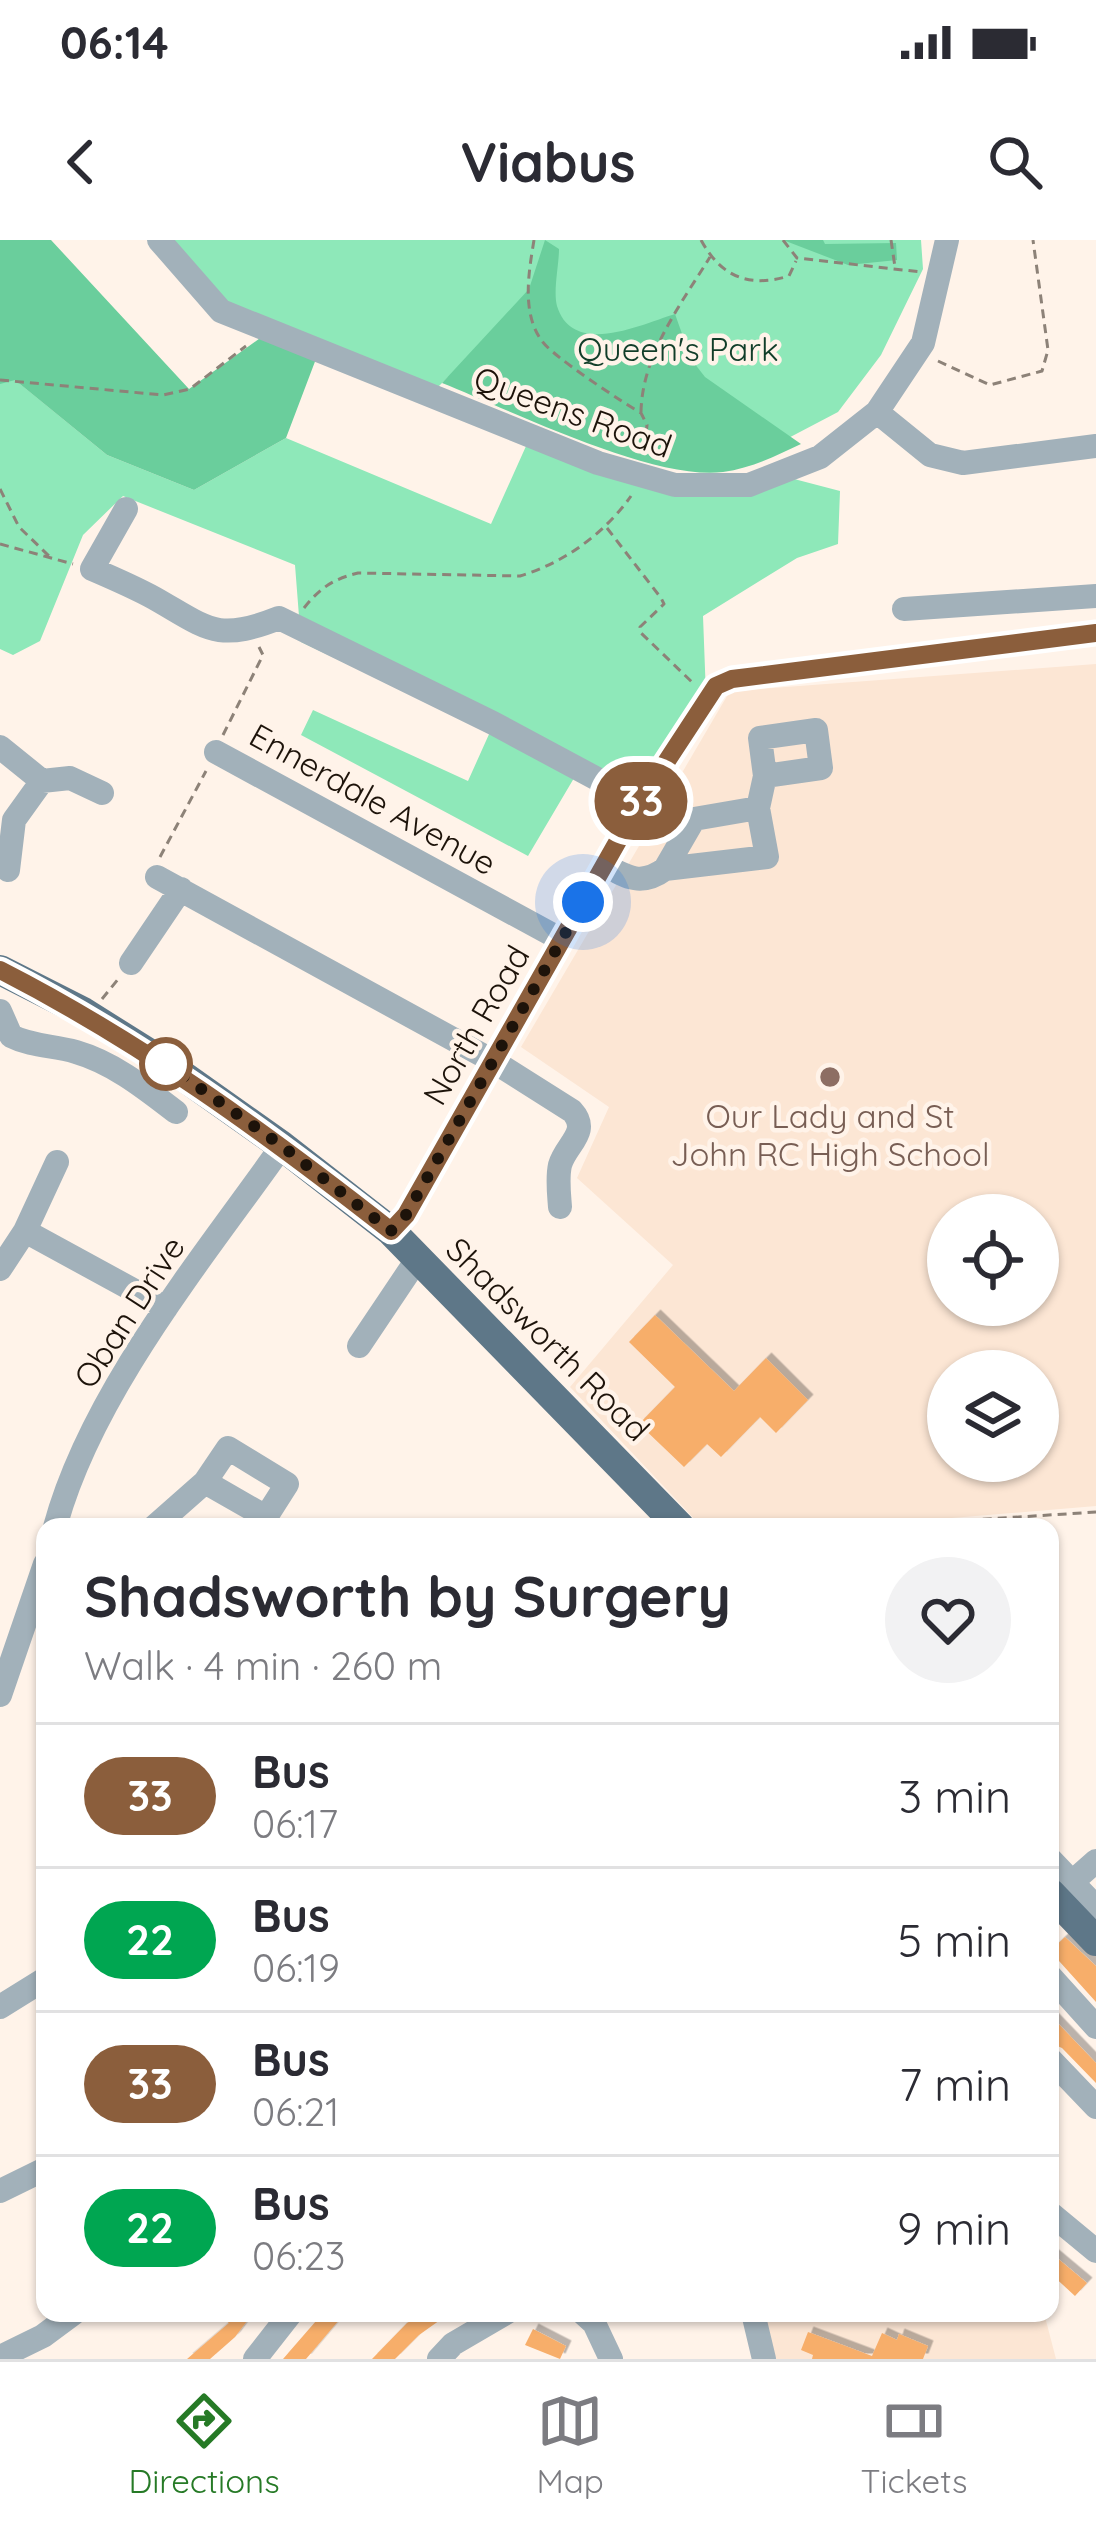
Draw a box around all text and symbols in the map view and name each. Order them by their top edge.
text: 06:14 [60,14,169,70]
text: Viabus [461,128,635,196]
icon: back [48,129,114,195]
icon: search [982,129,1048,195]
park label: Queen's Park [577,328,779,369]
street label: Queens Road [469,357,677,466]
street label: Ennerdale Avenue [243,714,504,883]
line badge: 33 [587,762,695,840]
text: 33 [618,774,664,827]
your location [553,872,613,932]
street label: North Road [413,938,538,1112]
unlabelled marker [141,1039,191,1089]
marker: Our Lady and St John RC High School [817,1064,843,1090]
place label: Our Lady and St John RC High School [671,1095,989,1174]
map controls [927,1194,1059,1482]
button: locate [927,1194,1059,1326]
street label: Oban Drive [64,1228,193,1395]
street label: Shadsworth Road [438,1228,659,1449]
button: layers [927,1350,1059,1482]
button: heart [885,1557,1011,1683]
text: Shadsworth by Surgery [84,1560,731,1631]
text: Walk · 4 min · 260 m [84,1641,442,1690]
text: Bus [252,1743,330,1799]
text: 3 min [898,1768,1011,1824]
text: 33 [127,1769,173,1822]
text: 06:17 [252,1799,338,1848]
text: Bus [252,1887,330,1943]
text: 5 min [898,1912,1011,1968]
text: 22 [126,1913,174,1966]
text: 06:19 [252,1943,340,1992]
text: Bus [252,2031,330,2087]
text: 7 min [899,2056,1011,2112]
text: 33 [127,2057,173,2110]
text: 06:21 [252,2087,340,2136]
text: Bus [252,2175,330,2231]
text: 9 min [897,2200,1011,2256]
text: 22 [126,2201,174,2254]
text: 06:23 [252,2231,346,2280]
tab: Directions [128,2388,280,2501]
tab: Map [536,2388,604,2501]
tab: Tickets [861,2388,968,2501]

